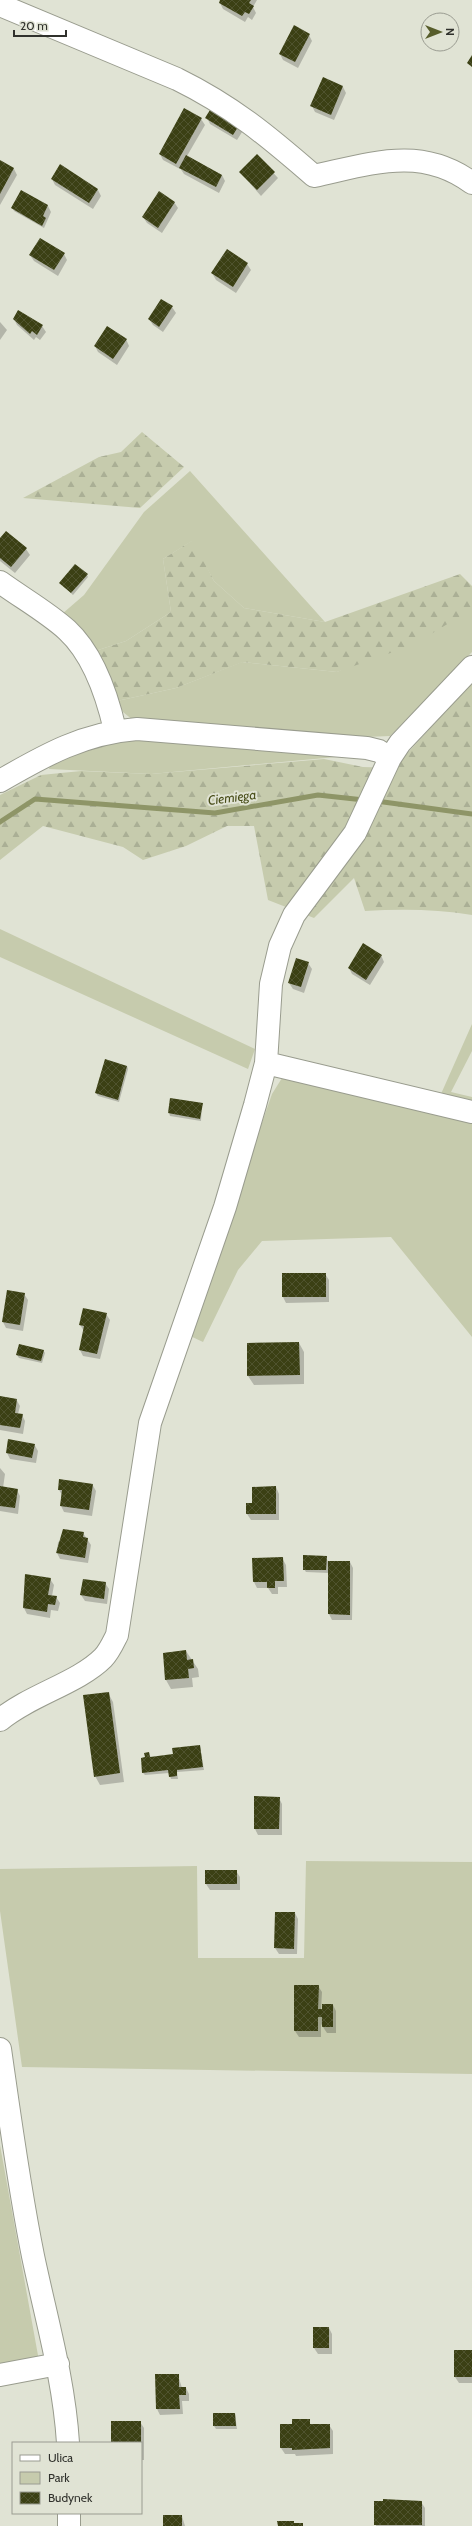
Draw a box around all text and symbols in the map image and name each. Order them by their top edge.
scale bar [14,12,66,38]
north arrow [420,12,460,52]
text: 20 m [20,18,48,33]
text: N [443,28,457,36]
water label: Ciemięga [207,786,257,808]
legend [12,2442,142,2514]
text: Ulica [48,2450,73,2465]
text: Park [48,2470,70,2485]
text: Budynek [48,2490,93,2505]

